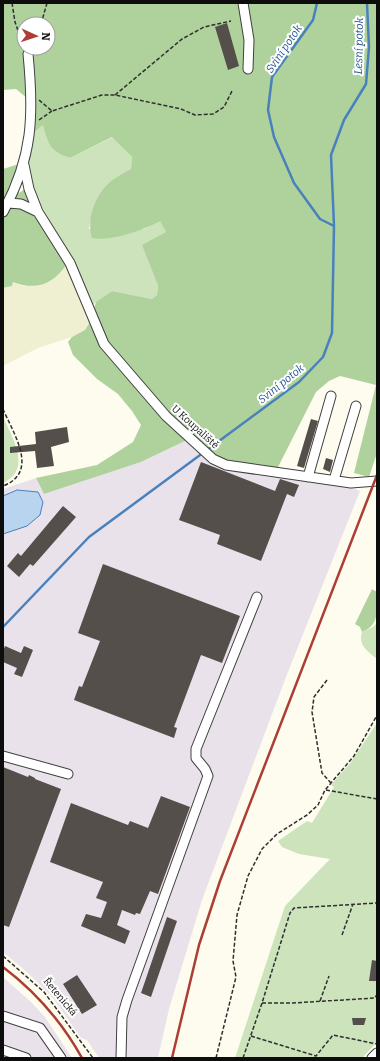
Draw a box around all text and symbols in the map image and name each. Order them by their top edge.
north arrow [16,16,56,56]
water label: Lesní potok [352,16,366,75]
water label: Sviní potok [263,22,305,75]
text: N [39,32,52,42]
water label: Sviní potok [256,361,307,406]
street label: U Koupaliště [169,403,221,451]
street label: Řetenická [41,974,81,1019]

